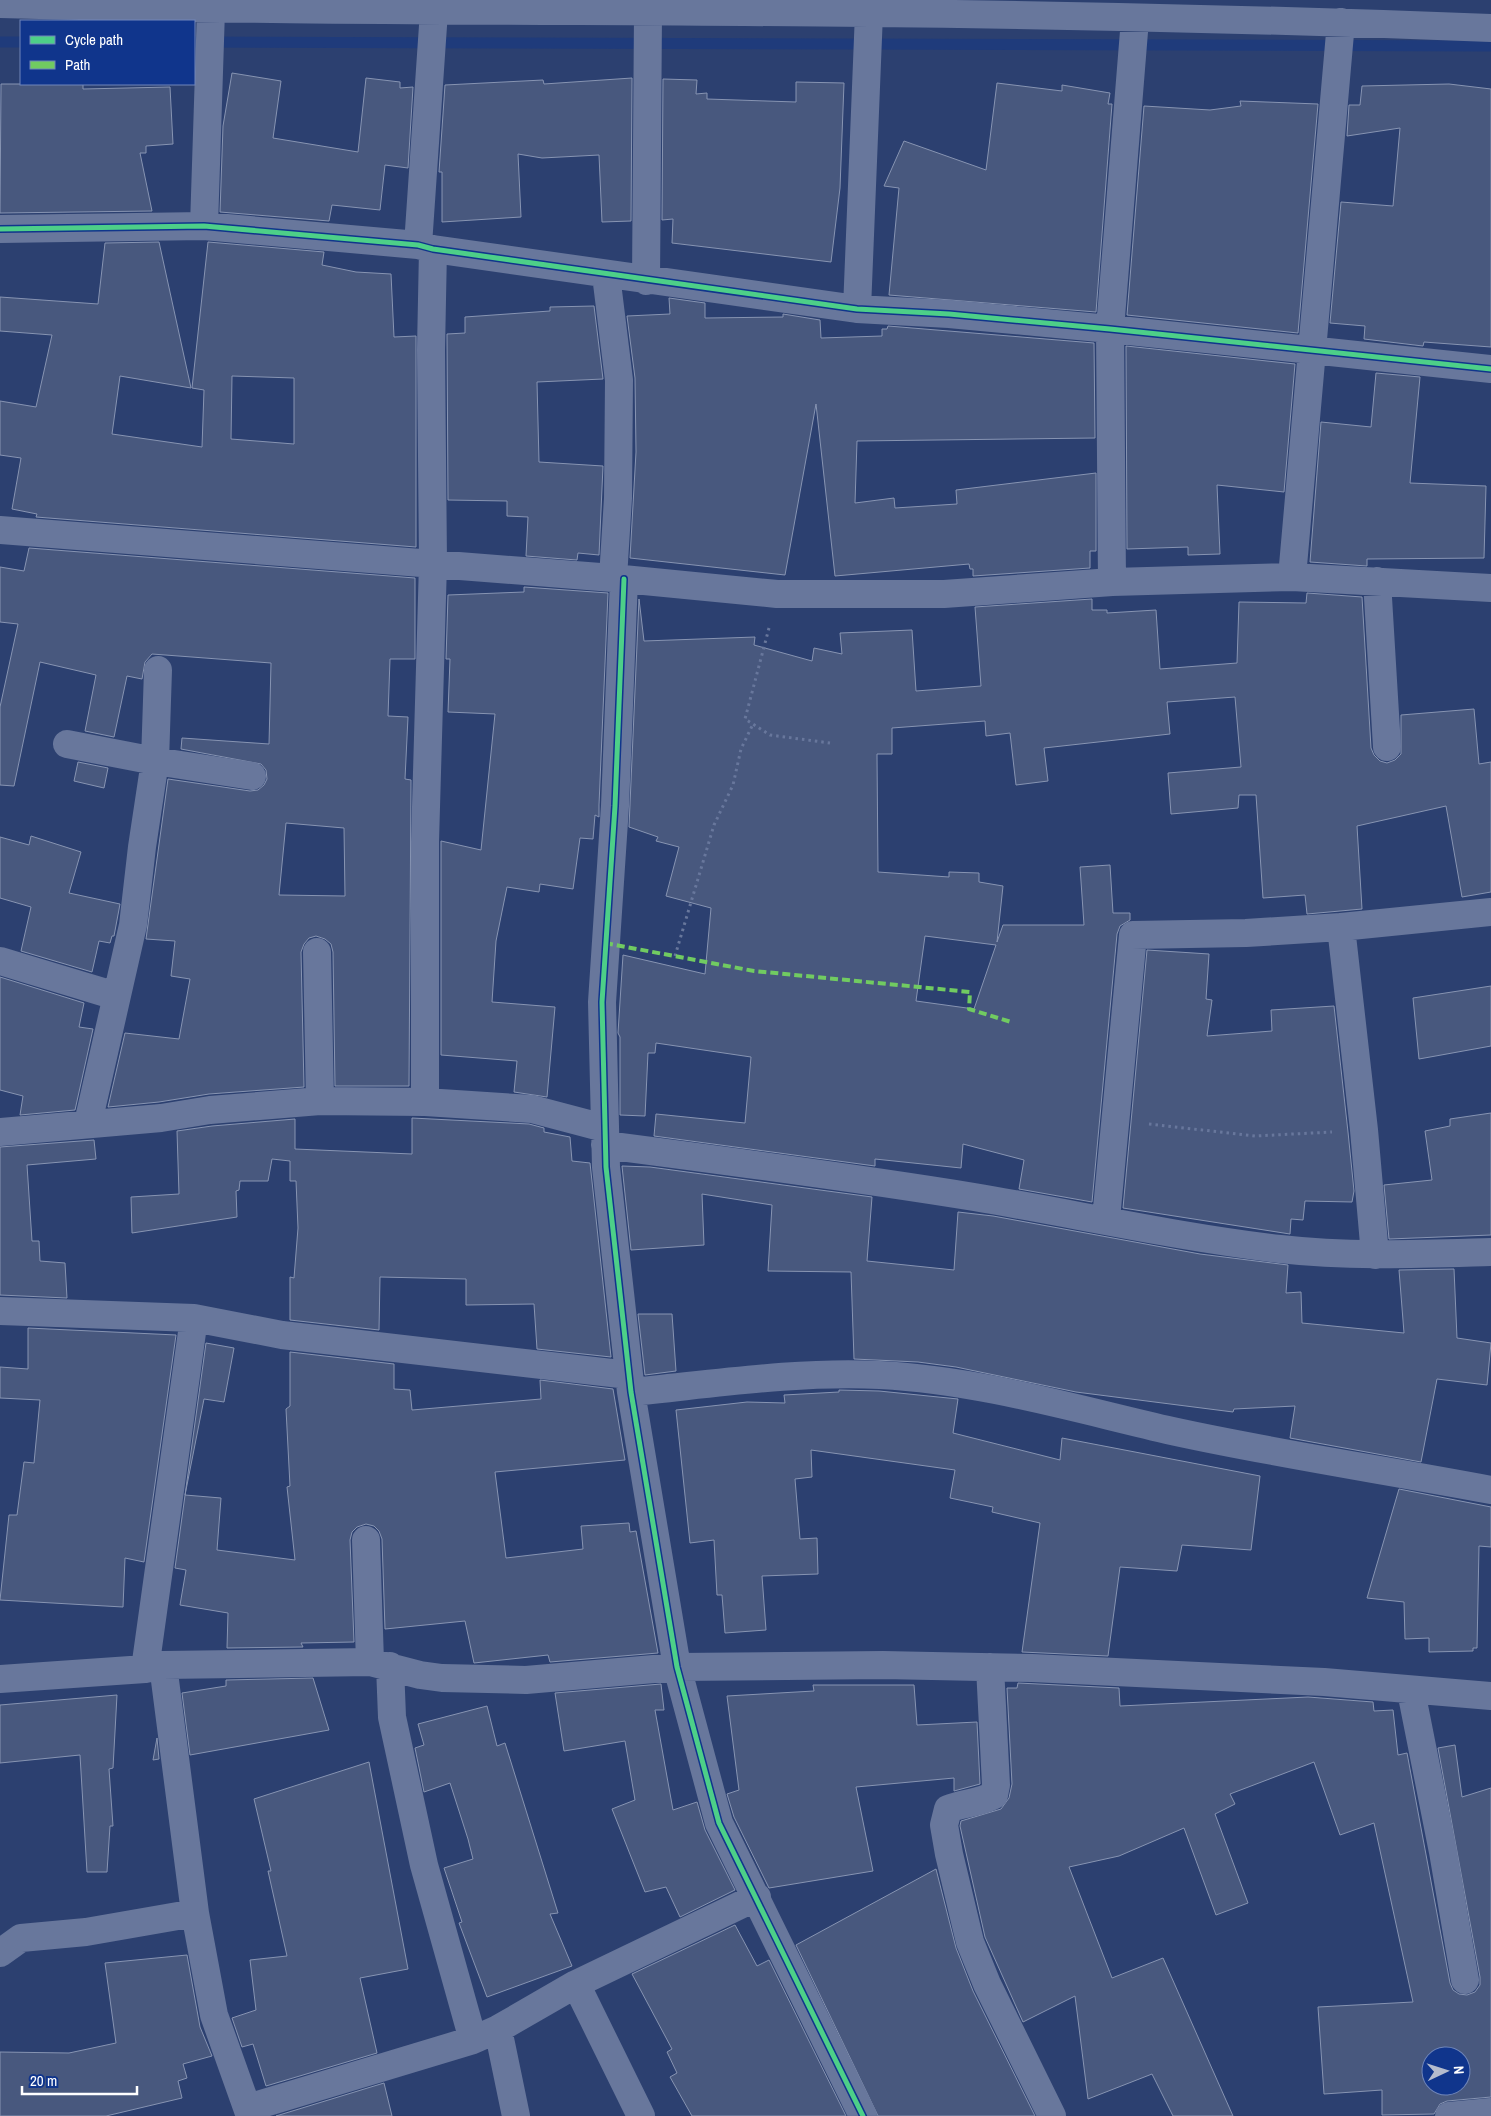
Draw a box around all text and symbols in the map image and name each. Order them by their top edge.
legend [20,20,195,85]
text: Cycle path [65,29,123,50]
text: Path [65,54,90,75]
north arrow [1421,2046,1471,2096]
scale bar [22,2064,138,2096]
text: N [1450,2065,1468,2075]
text: 20 m [30,2070,57,2091]

